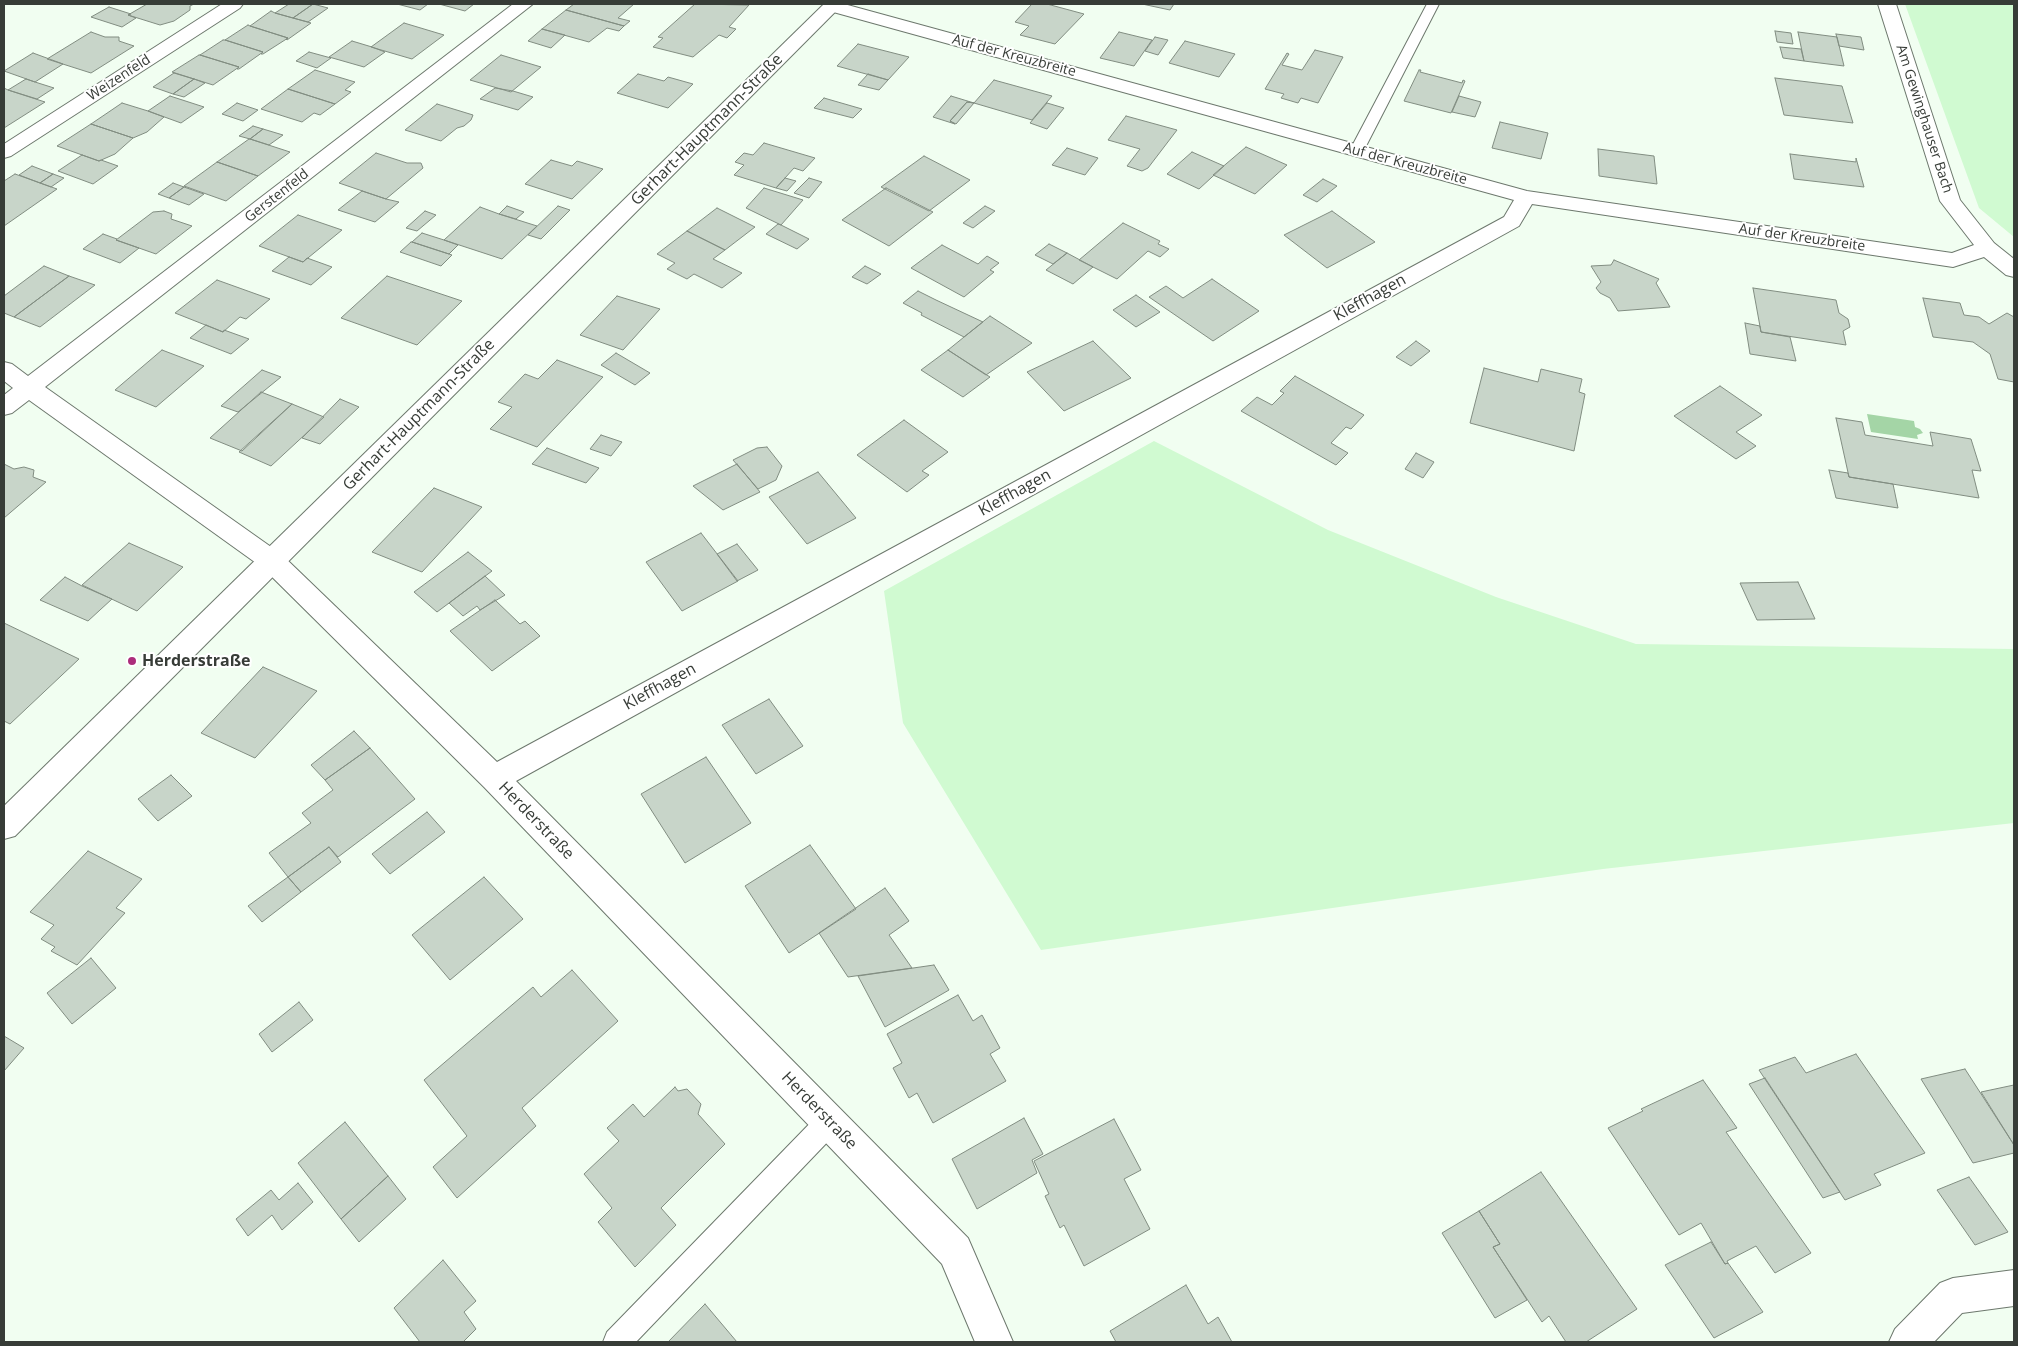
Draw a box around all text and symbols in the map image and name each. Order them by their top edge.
street label: Auf der Kreuzbreite [950,31,1078,81]
street label: Am Gewinghauser Bach [1892,43,1956,195]
street label: Gerhart-Hauptmann-Straße [627,50,787,210]
street label: Weizenfeld [84,51,154,105]
street label: Auf der Kreuzbreite [1341,139,1469,189]
street label: Gerstenfeld [242,166,312,226]
street label: Auf der Kreuzbreite [1738,221,1866,255]
street label: Kleffhagen [1330,270,1410,326]
street label: Gerhart-Hauptmann-Straße [339,335,499,495]
street label: Kleffhagen [975,465,1055,521]
place label: Herderstraße [142,651,250,671]
marker: Herderstraße [126,655,138,667]
street label: Kleffhagen [620,659,700,715]
street label: Herderstraße [494,778,578,864]
street label: Herderstraße [777,1068,861,1154]

